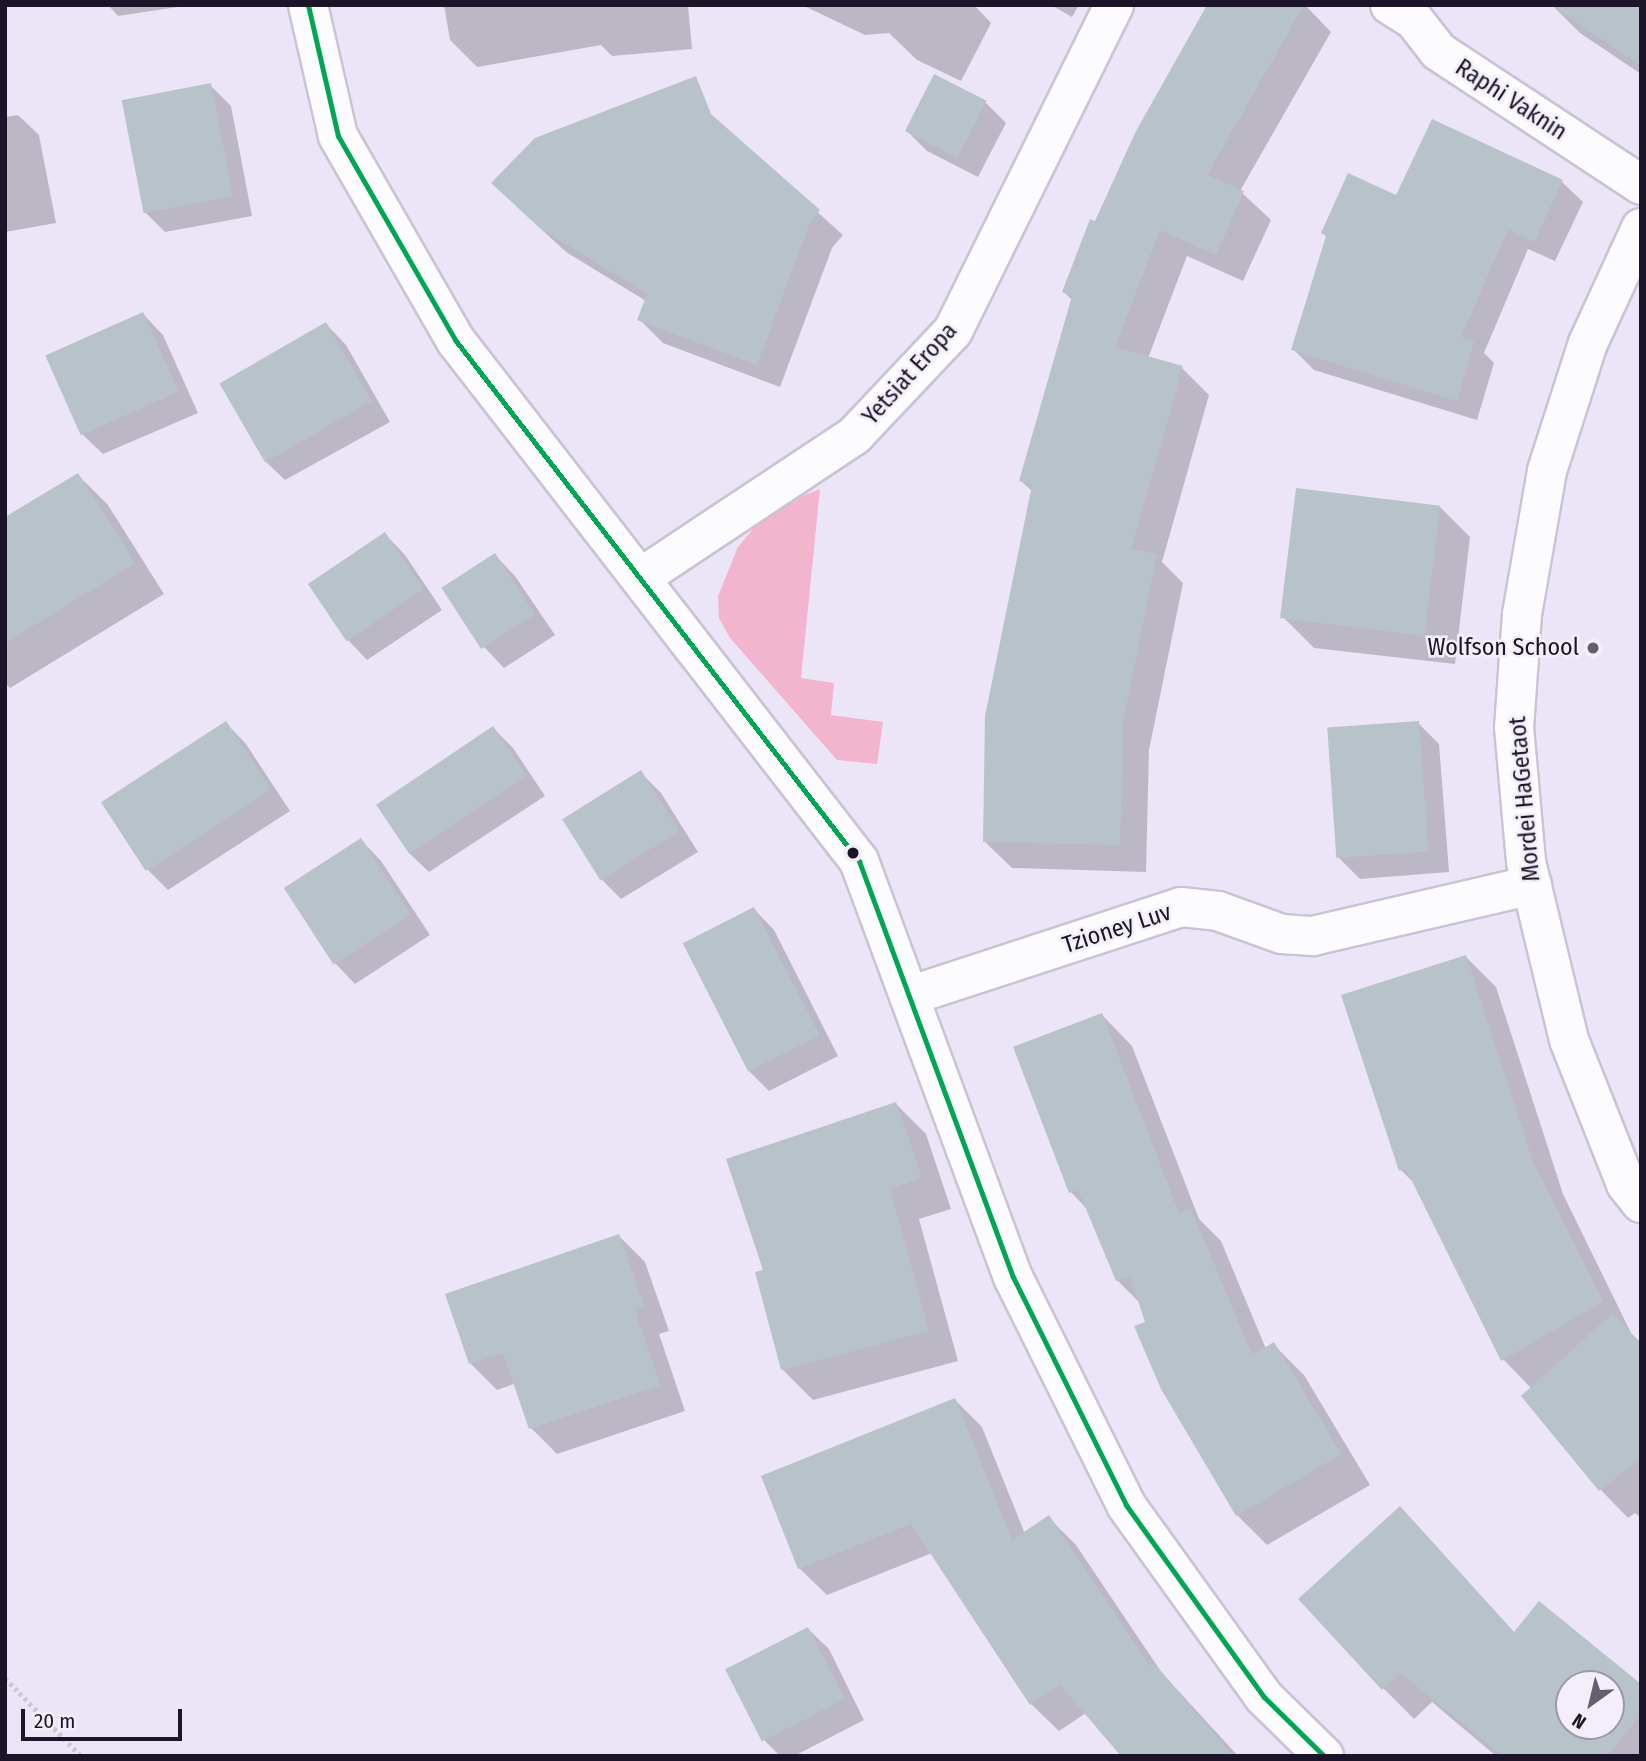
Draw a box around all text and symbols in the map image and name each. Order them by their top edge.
street label: Raphi Vaknin [1450,53,1572,147]
street label: Yetsiat Eropa [857,317,963,431]
place label: Wolfson School [1427,634,1579,662]
marker: Wolfson School [1585,640,1601,656]
street label: Mordei HaGetaot [1503,715,1547,883]
unlabelled marker [846,846,860,860]
street label: Tzioney Luv [1059,898,1175,960]
north arrow [1555,1670,1625,1740]
scale bar [24,1694,186,1738]
text: 20 m [34,1708,75,1734]
text: N [1568,1708,1590,1734]

